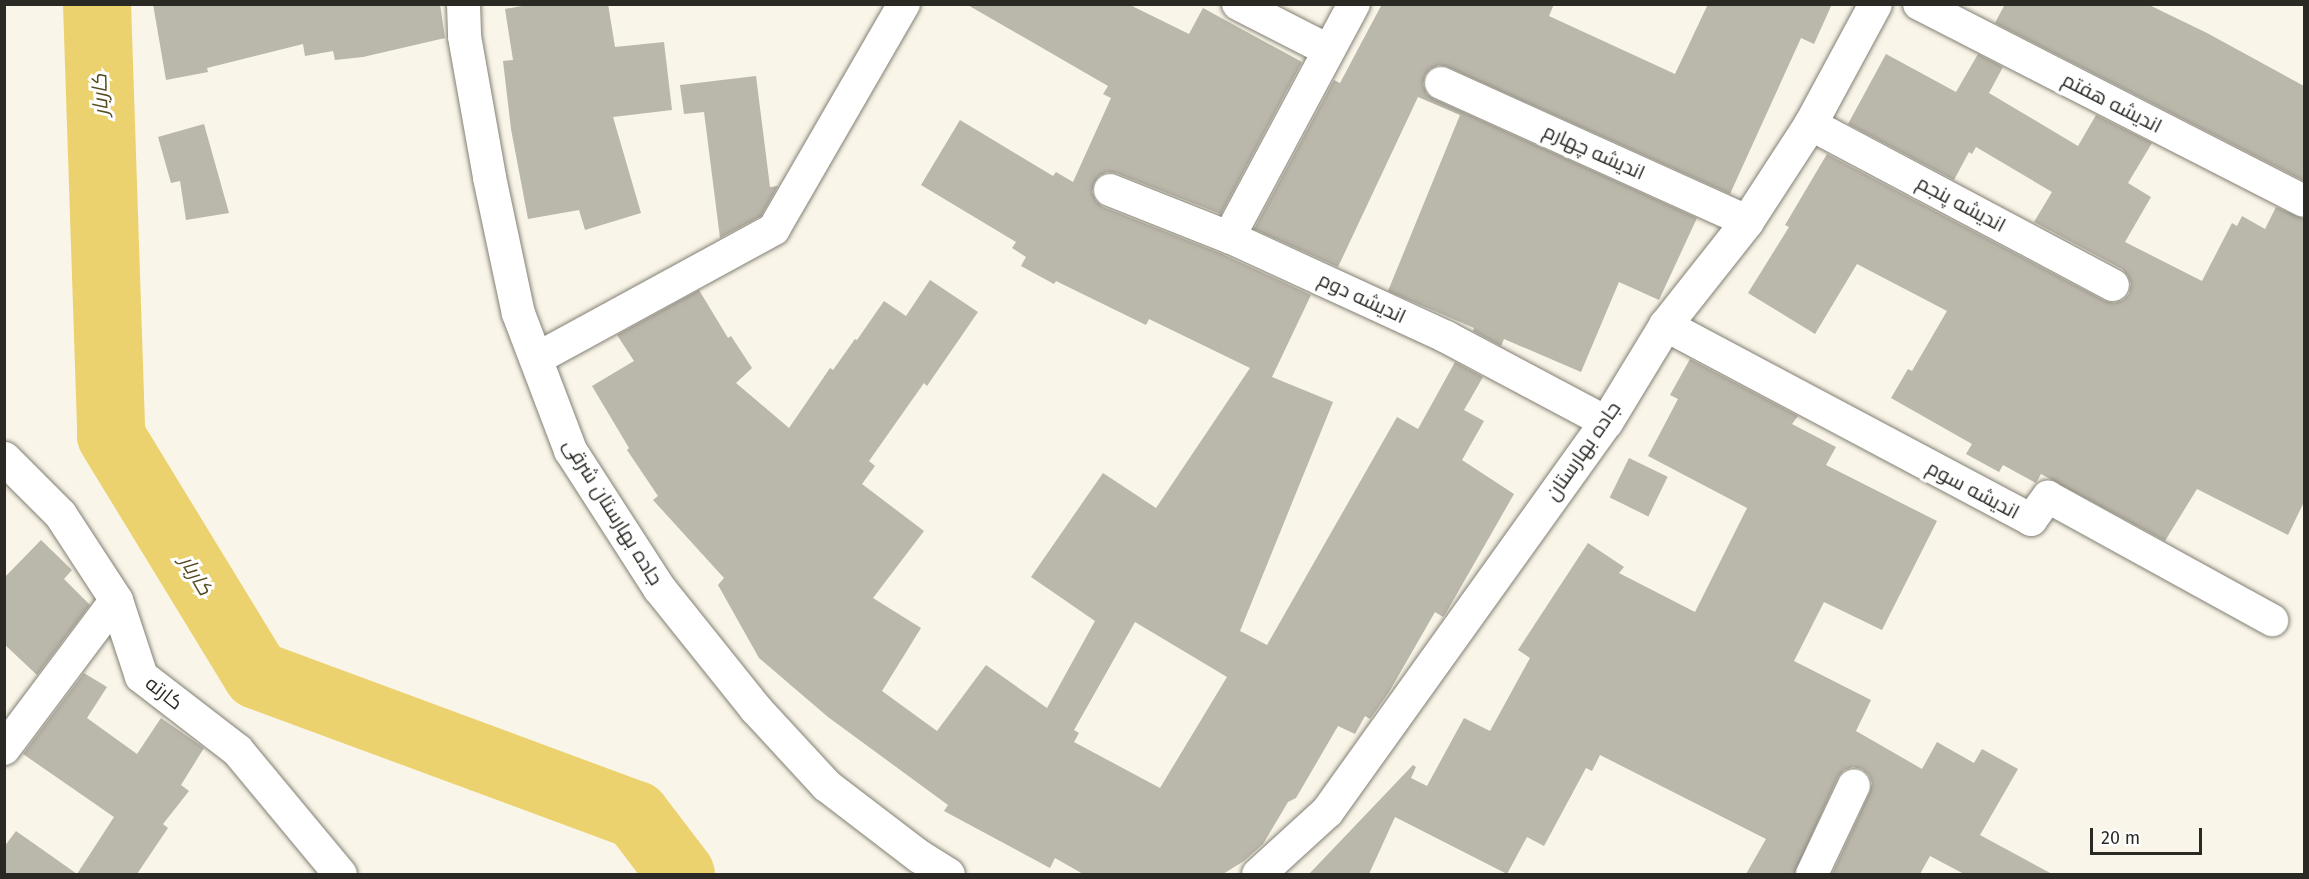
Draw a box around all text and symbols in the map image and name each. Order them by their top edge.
street label: اندیشه هفتم [2058,68,2166,138]
water label: کاربار [87,73,113,117]
street label: اندیشه چهارم [1539,119,1649,185]
street label: اندیشه پنجم [1912,171,2010,237]
street label: اندیشه دوم [1314,267,1410,329]
street label: جاده بهارستان [1540,397,1626,505]
street label: جاده بهارستان شرقی [558,434,668,590]
street label: اندیشه سوم [1923,456,2023,524]
water label: کاربار [174,550,218,600]
street label: کارته [141,671,187,715]
scale bar [2093,816,2206,854]
text: 20 m [2101,827,2140,849]

